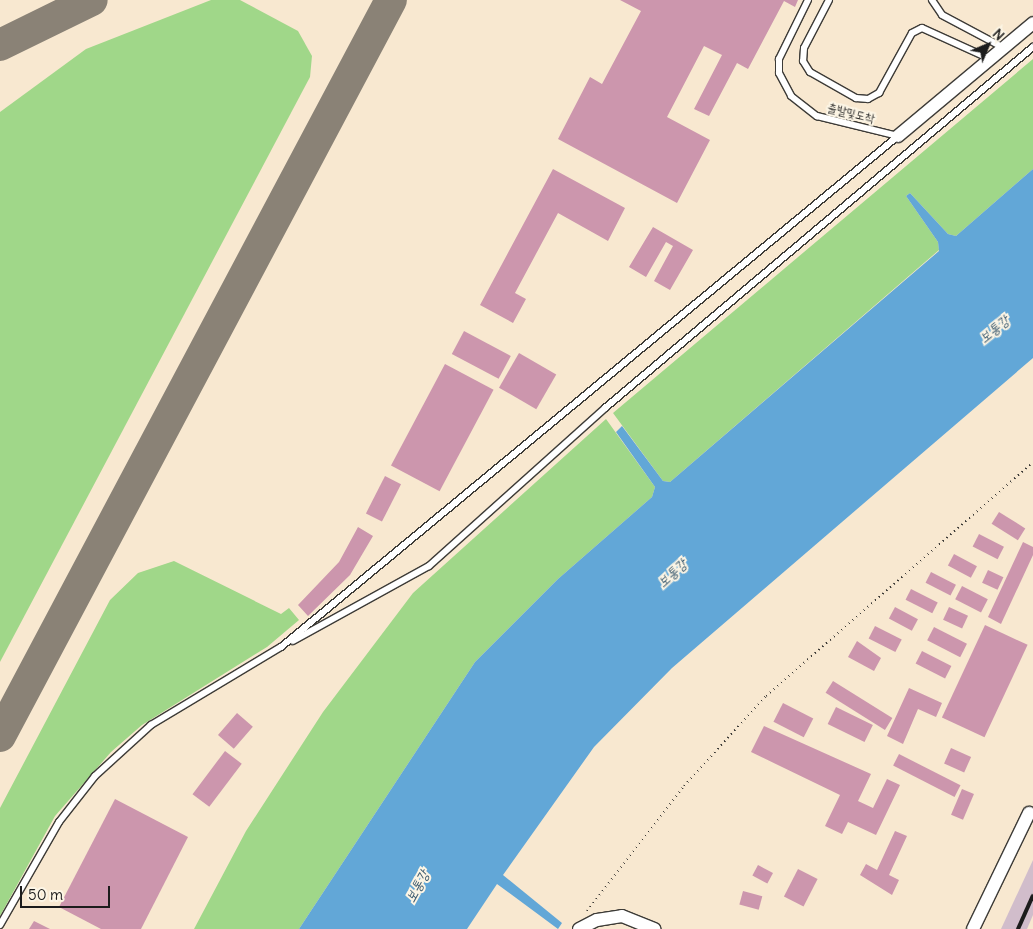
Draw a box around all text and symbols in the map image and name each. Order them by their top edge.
north arrow [963,20,1013,70]
text: N [989,25,1008,44]
street label: 출발및도착 [826,100,876,126]
water label: 보통강 [976,312,1012,346]
water label: 보통강 [654,555,690,591]
water label: 보통강 [401,867,433,905]
scale bar [22,876,112,908]
text: 50 m [28,885,63,904]

